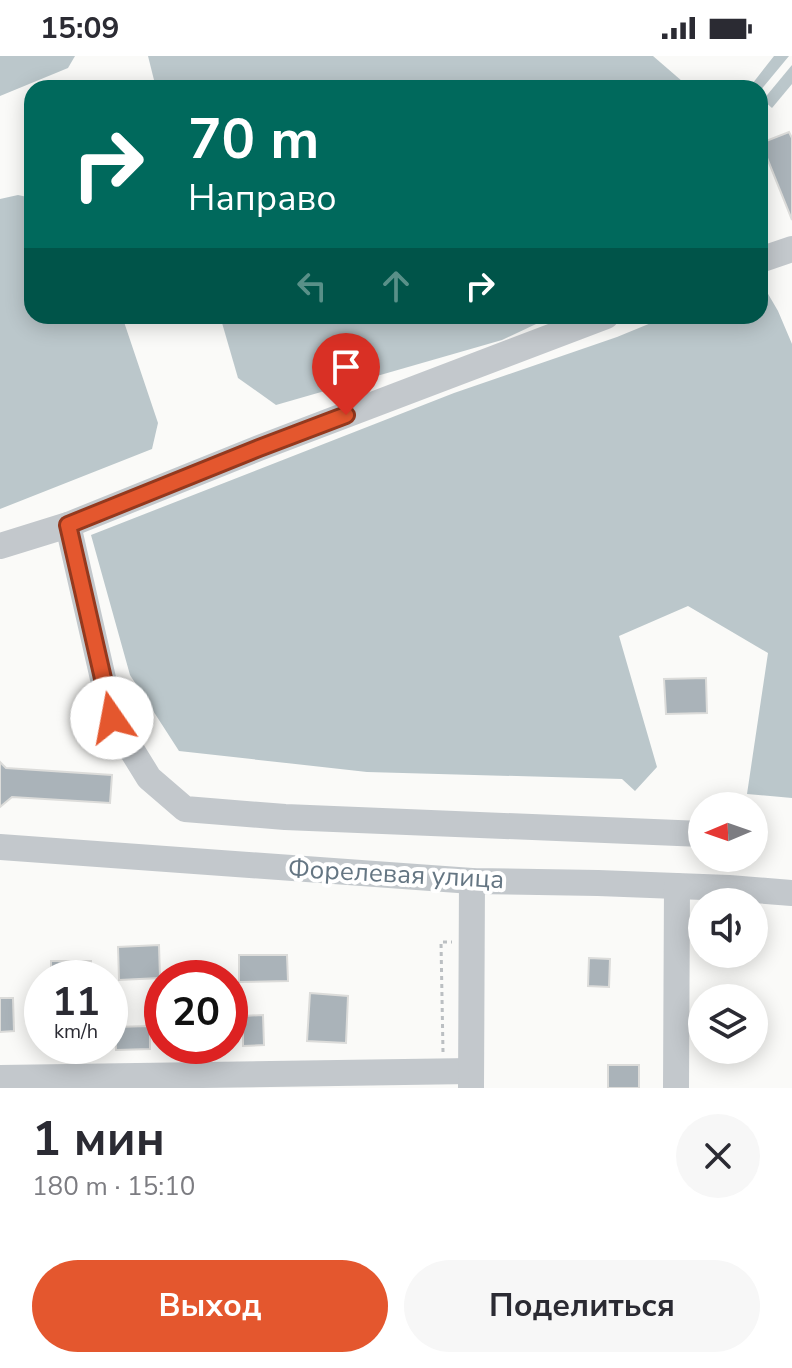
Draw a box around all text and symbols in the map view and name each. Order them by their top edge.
text: 15:09 [40,8,119,49]
text: 70 m [188,101,319,178]
icon: right [56,112,160,216]
text: Направо [188,174,337,223]
icon: left [290,264,334,308]
icon: ahead [374,264,418,308]
icon: right [458,264,502,308]
pin [312,333,380,415]
icon: arrive [324,345,368,389]
position arrow [70,676,154,760]
north arrow [688,792,768,872]
map controls [688,792,768,1064]
street label: Форелевая улица [287,851,505,897]
button: sound [688,888,768,968]
speed limit sign: 20 [144,960,248,1064]
text: 11 [52,975,100,1029]
button: layers [688,984,768,1064]
text: km/h [54,1018,98,1045]
text: 1 мин [32,1106,165,1172]
button: close [676,1114,760,1198]
text: 180 m · 15:10 [32,1169,195,1204]
button: Выход [32,1260,388,1352]
button: Поделиться [404,1260,760,1352]

